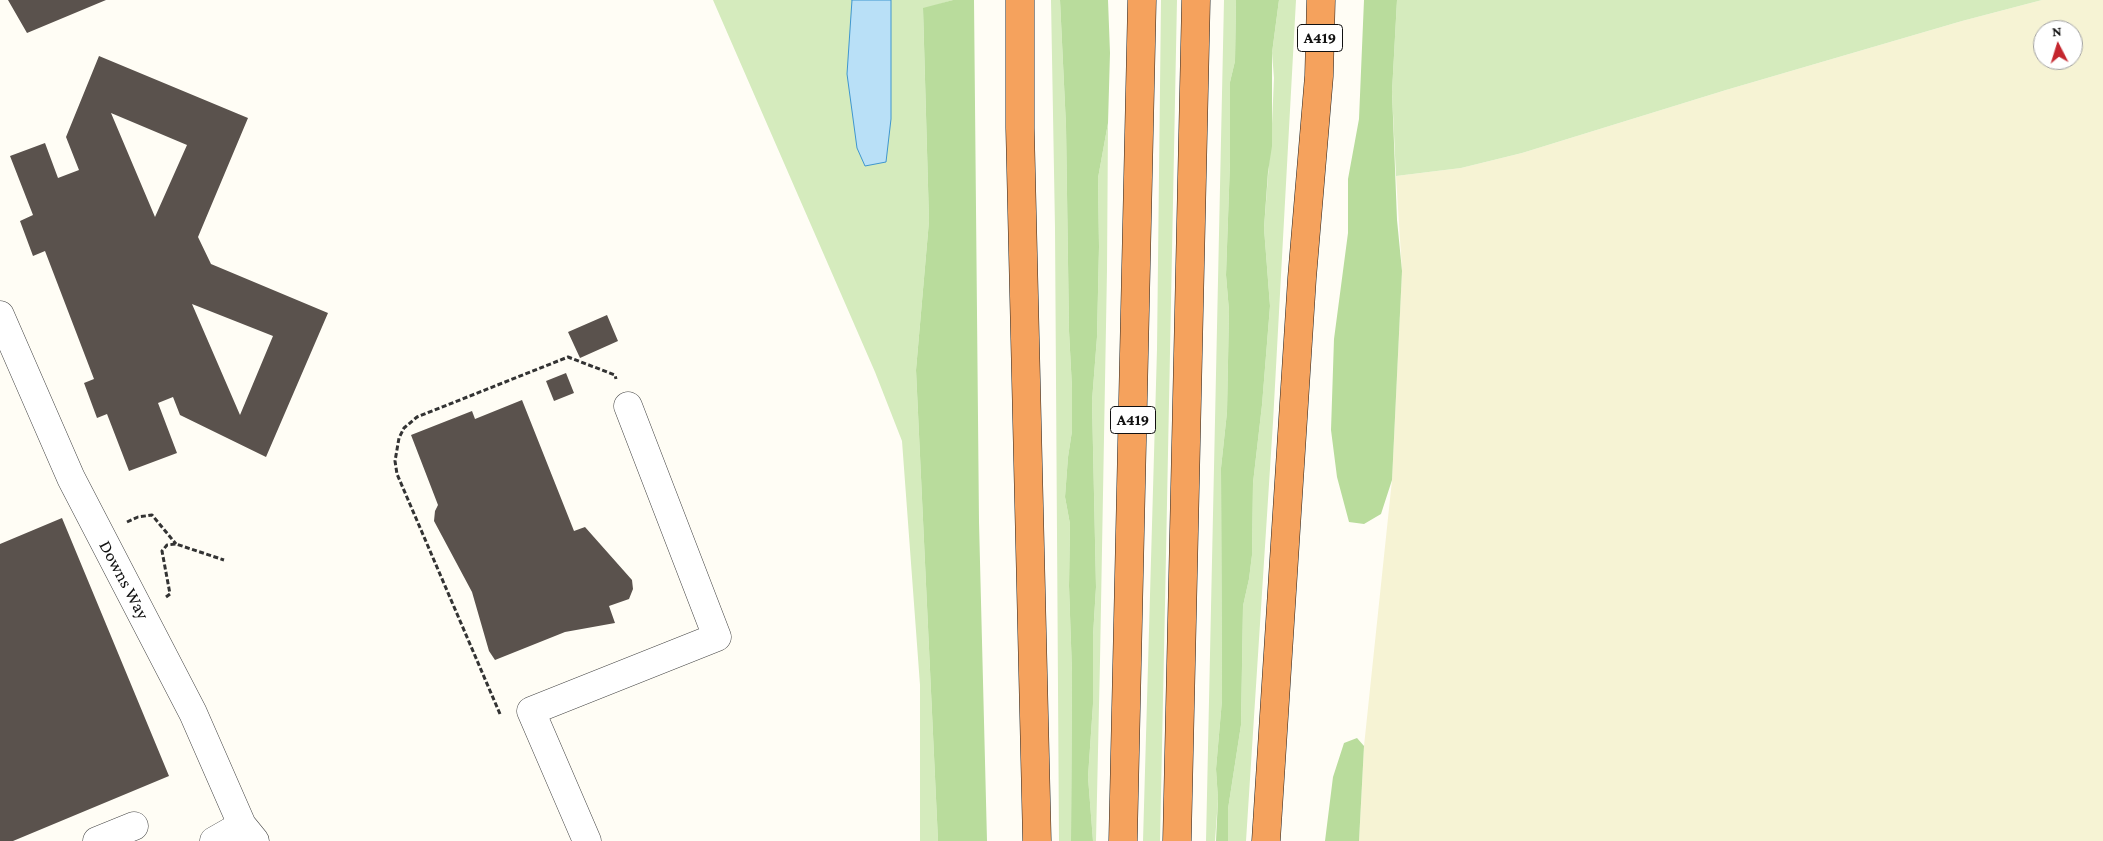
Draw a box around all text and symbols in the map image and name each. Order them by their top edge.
north arrow [2033,20,2083,70]
text: N [2051,23,2062,39]
road number: A419 [1298,24,1342,52]
road number: A419 [1110,406,1156,434]
street label: Downs Way [94,537,154,623]

